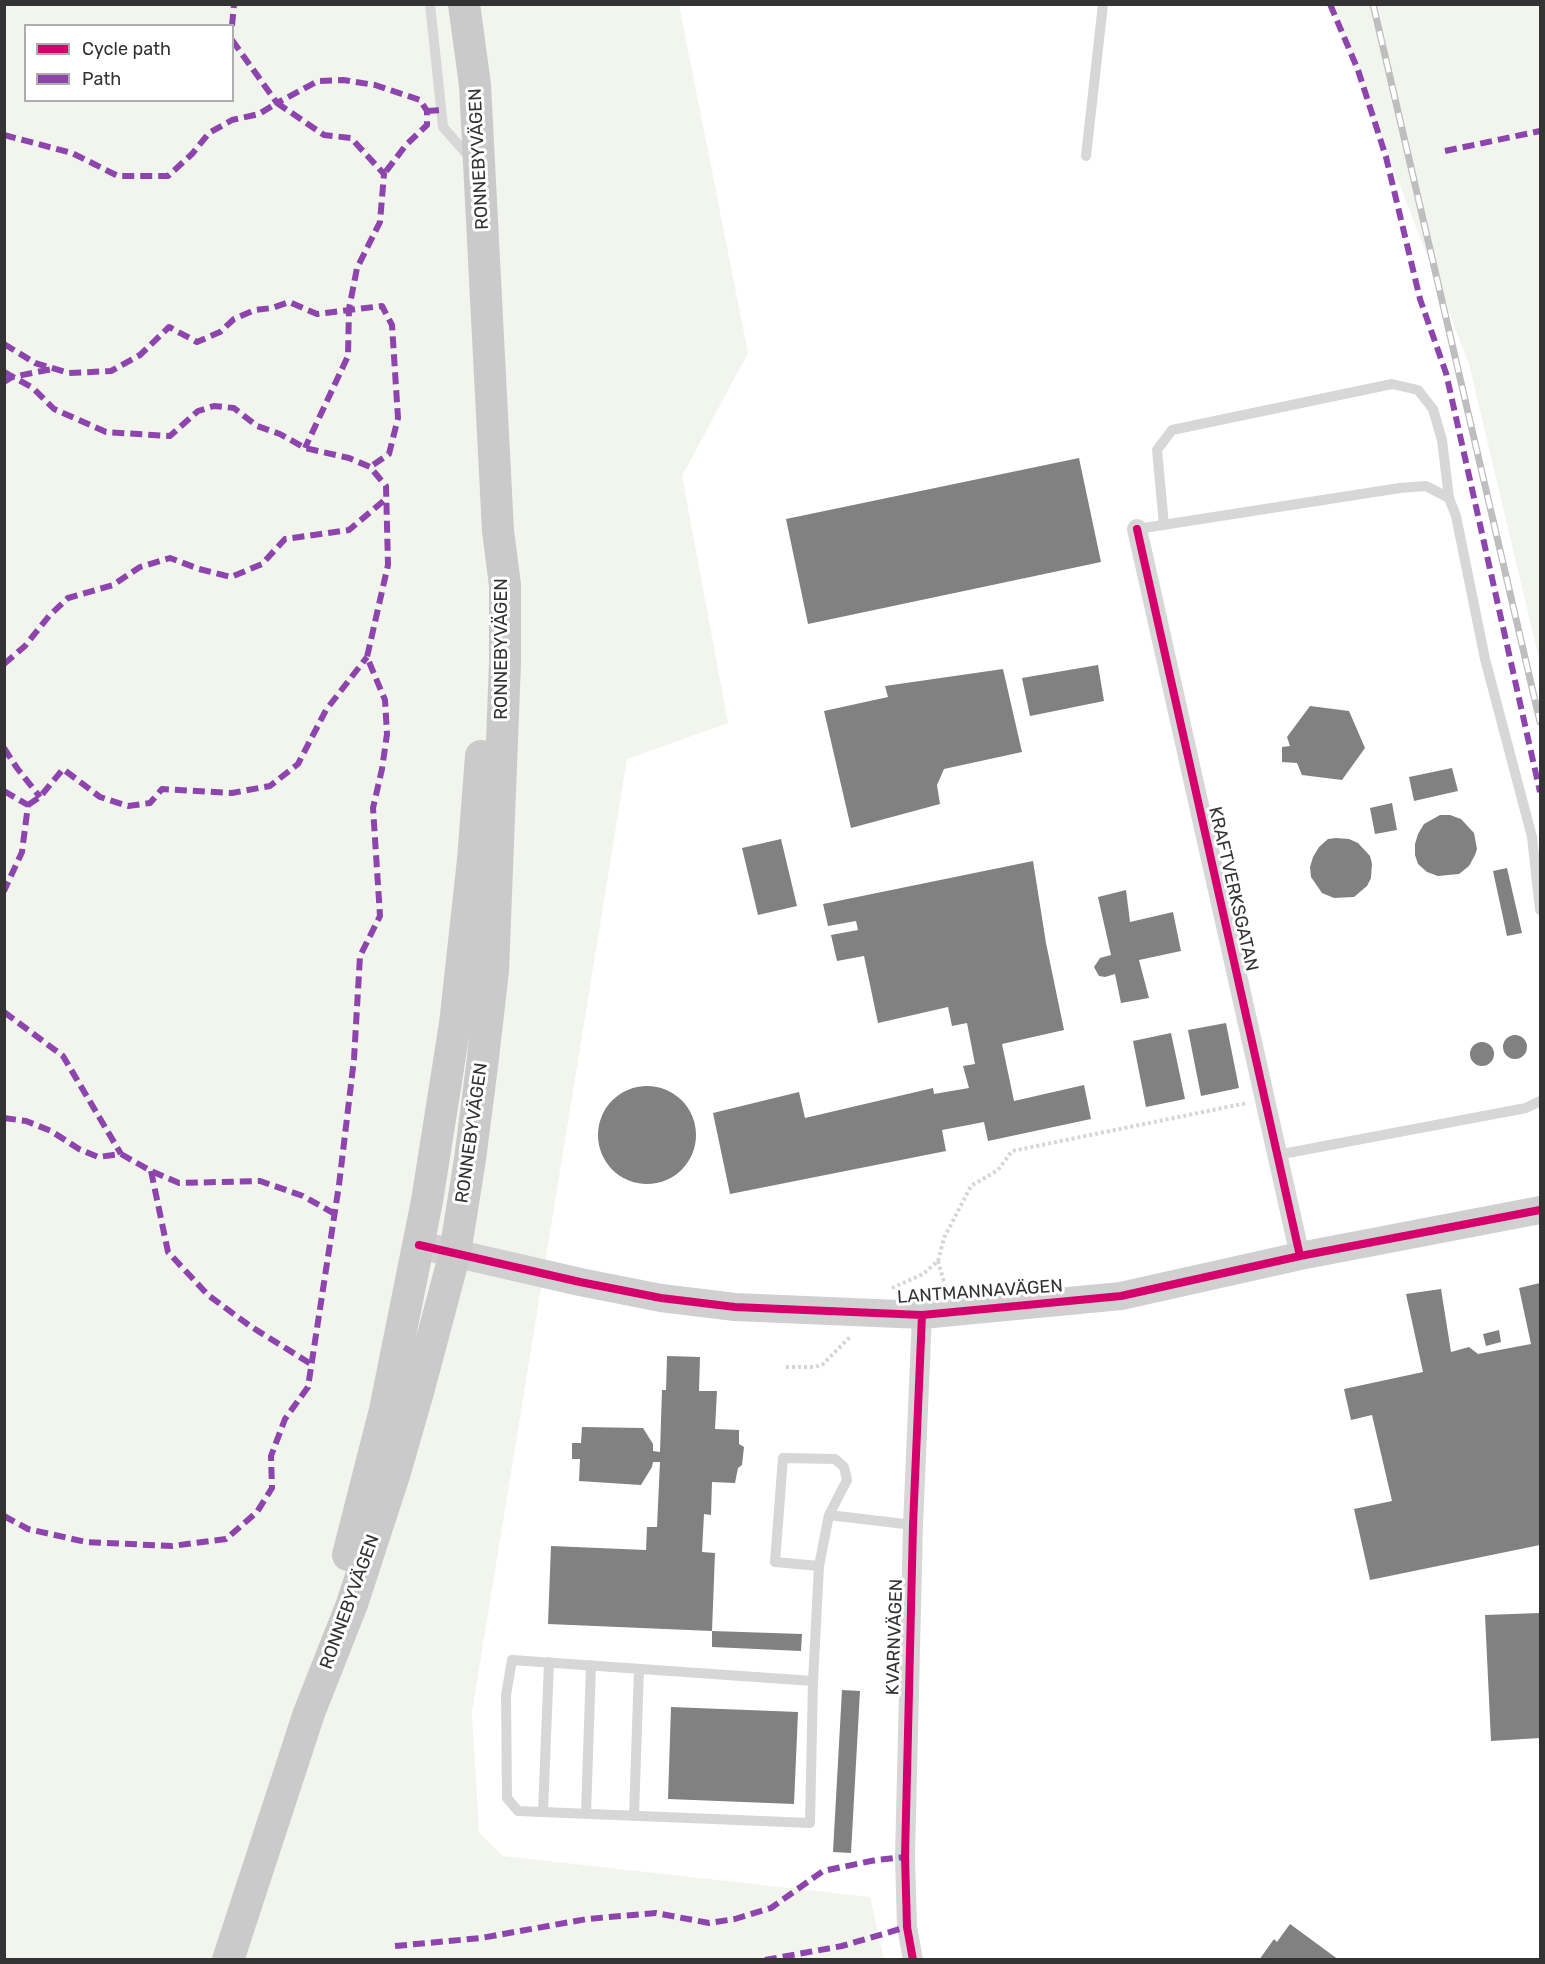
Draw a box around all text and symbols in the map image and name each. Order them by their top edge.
legend [24,24,234,102]
text: Cycle path [82,38,171,60]
text: Path [82,68,121,90]
street label: RONNEBYVÄGEN [465,88,493,230]
street label: RONNEBYVÄGEN [491,578,513,720]
street label: KRAFTVERKSGATAN [1204,805,1262,973]
street label: RONNEBYVÄGEN [451,1061,493,1205]
street label: LANTMANNAVÄGEN [896,1275,1064,1309]
street label: RONNEBYVÄGEN [316,1532,384,1672]
street label: KVARNVÄGEN [882,1578,908,1696]

